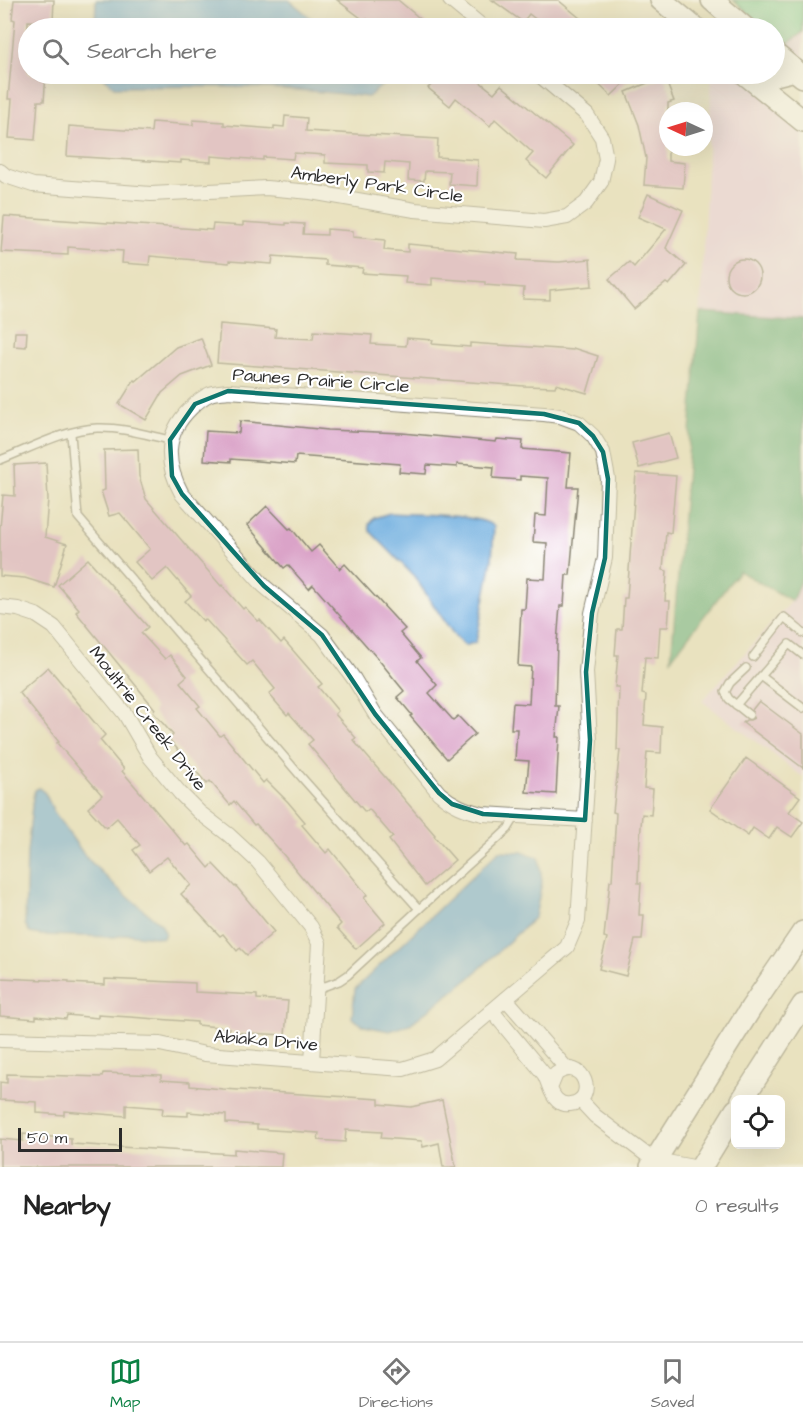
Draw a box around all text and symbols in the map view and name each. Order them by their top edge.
search box [18,18,785,84]
icon: search [39,35,72,68]
text: Search here [87,36,217,67]
north arrow [659,102,713,156]
street label: Amberly Park Circle [289,160,465,210]
street label: Paunes Prairie Circle [232,362,410,399]
street label: Moultrie Creek Drive [83,641,212,796]
street label: Abiaka Drive [213,1023,319,1058]
map controls [731,1095,785,1149]
button: locate [731,1095,785,1149]
scale bar [18,1125,122,1152]
text: 50 m [27,1127,67,1149]
text: Nearby [24,1188,111,1224]
text: 0 results [695,1192,779,1220]
tab: Map [109,1355,142,1413]
tab: Directions [359,1355,433,1413]
tab: Saved [651,1355,694,1413]

